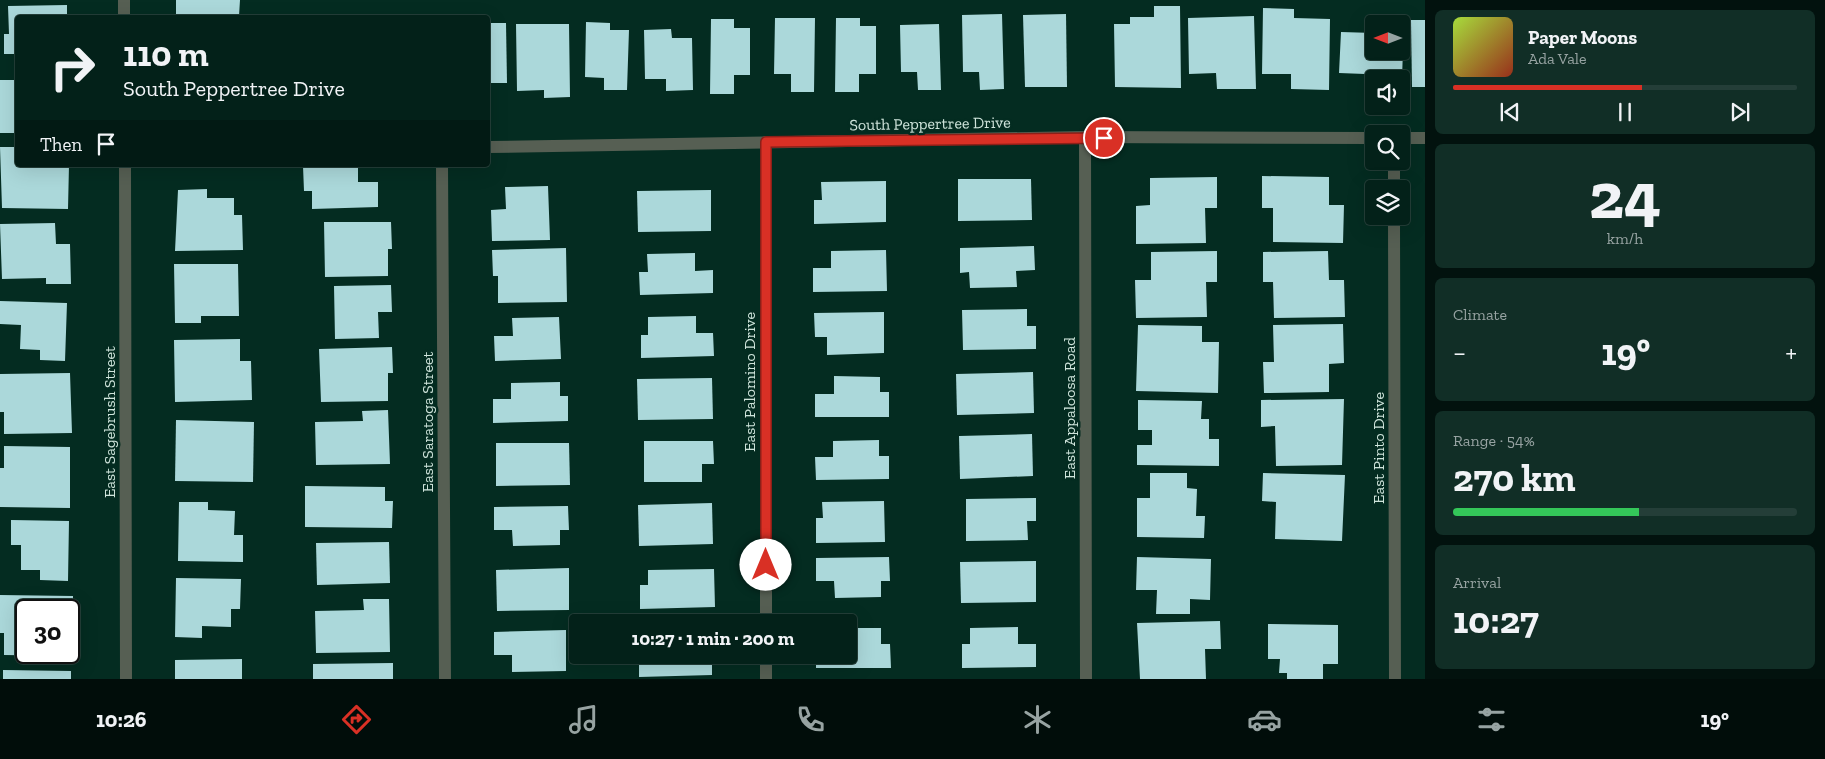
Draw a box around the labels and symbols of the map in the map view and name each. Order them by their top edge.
north arrow [1365,15,1410,60]
street label: South Peppertree Drive [849,113,1011,134]
pin [1083,117,1125,159]
street label: East Palomino Drive [740,312,759,452]
street label: East Appaloosa Road [1060,337,1079,479]
street label: East Sagebrush Street [100,346,119,498]
street label: East Saratoga Street [418,352,437,492]
street label: East Pinto Drive [1369,392,1388,504]
position arrow [739,538,791,590]
speed limit sign: 30 [15,599,80,664]

